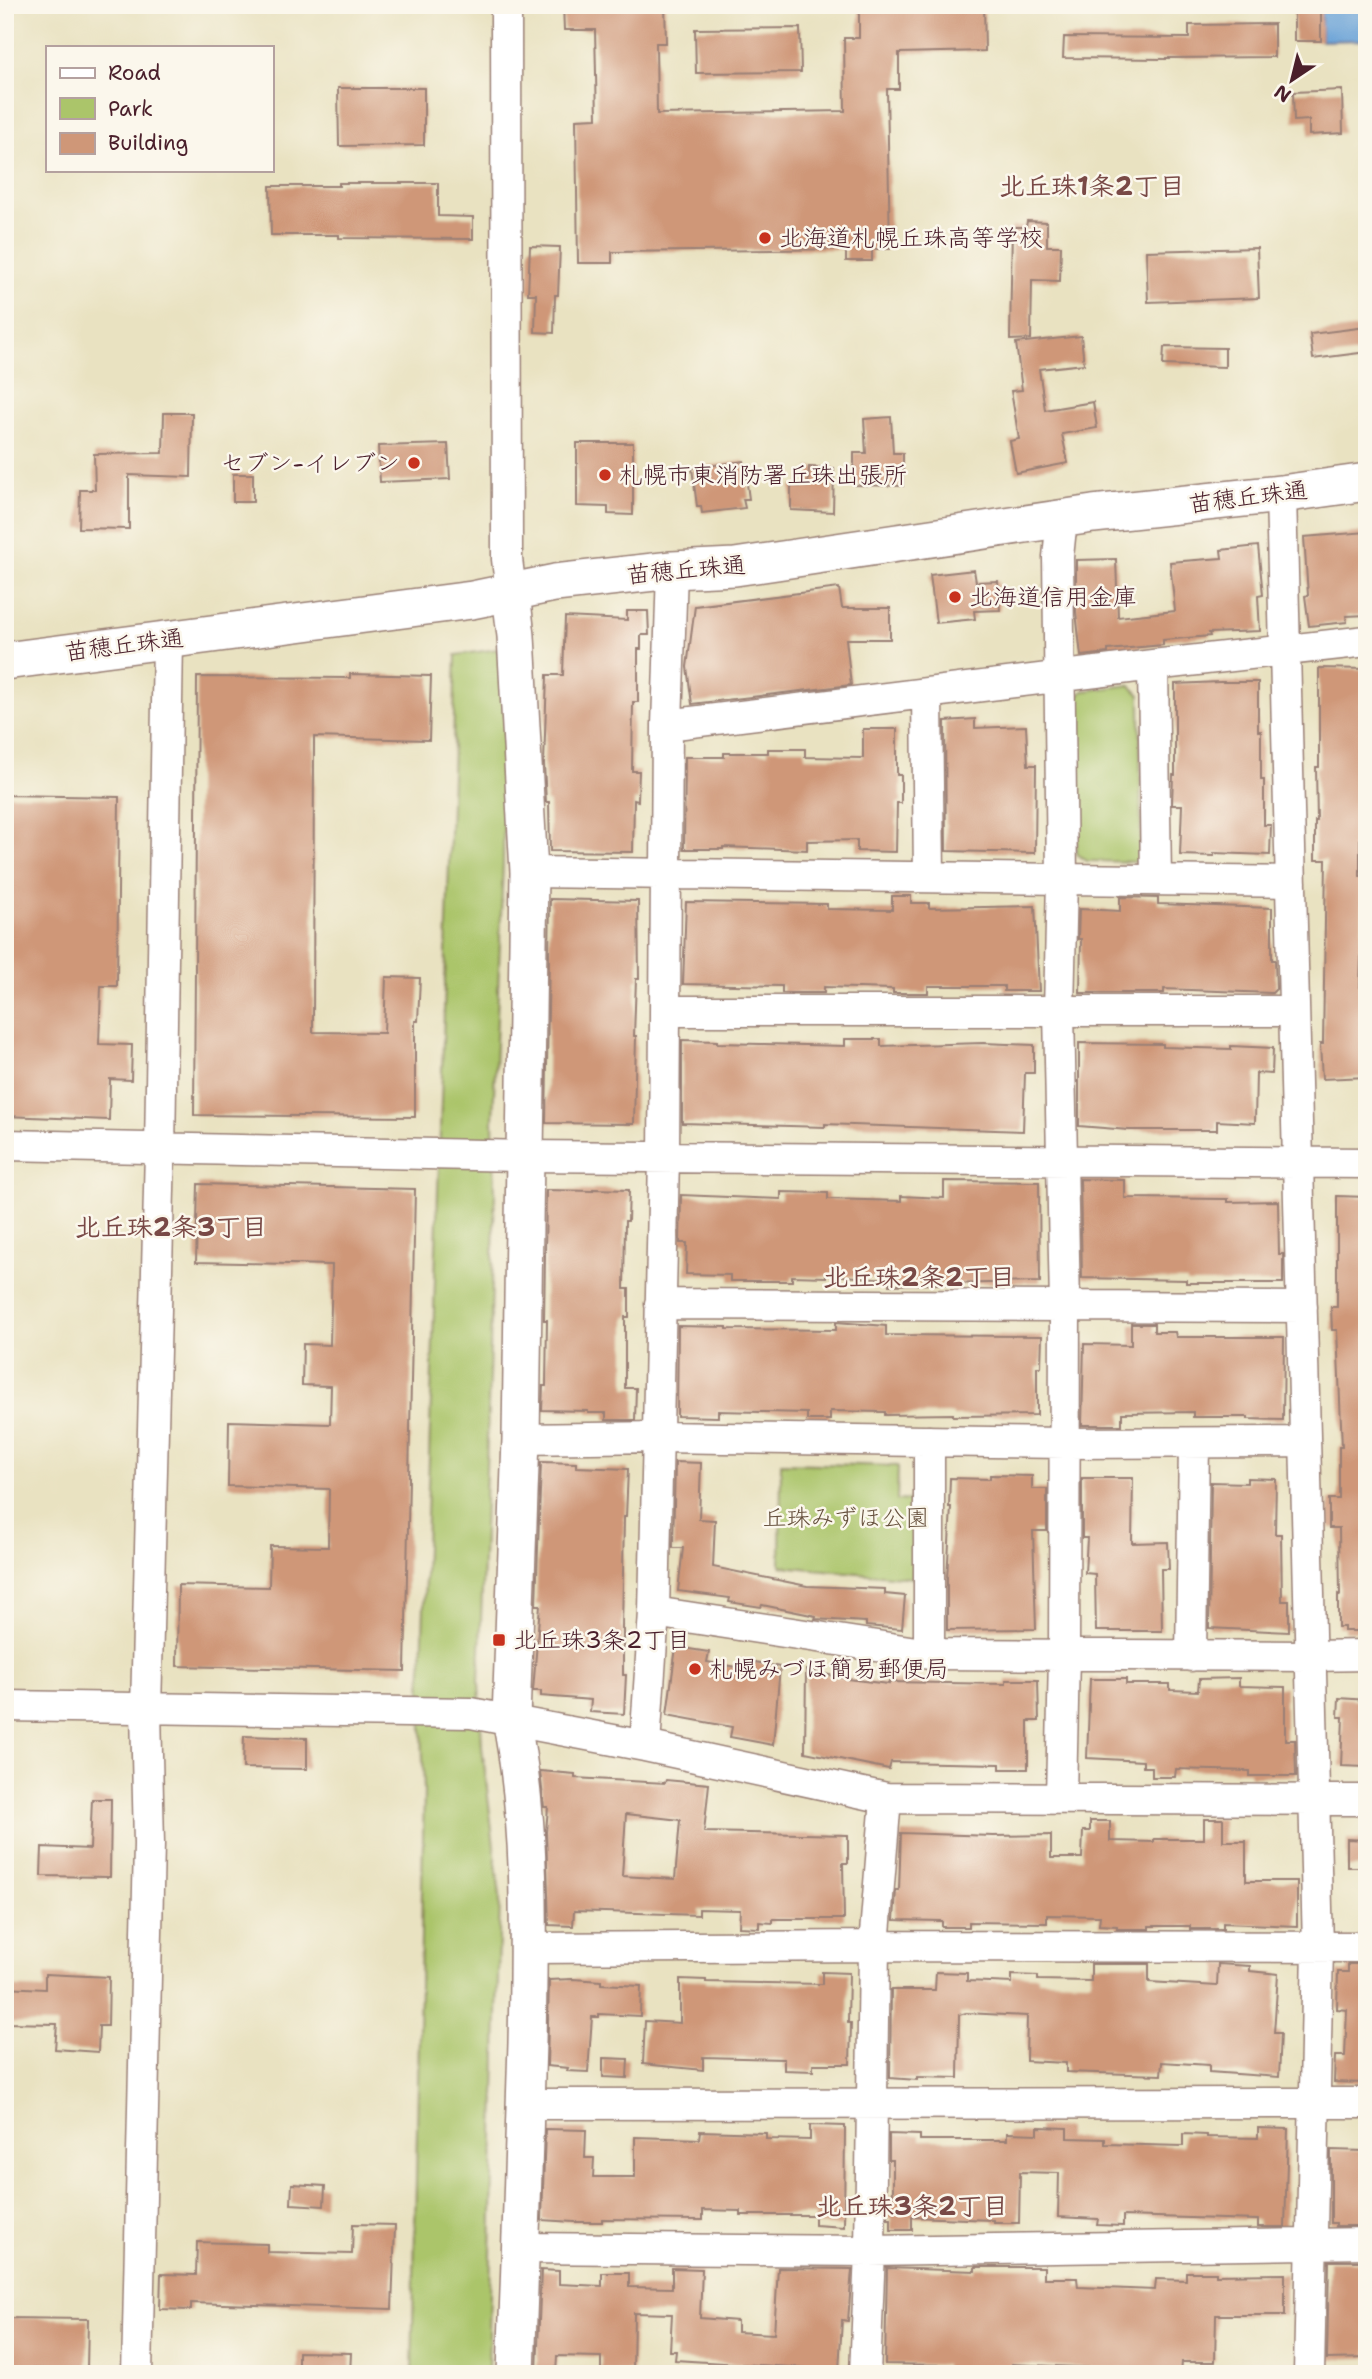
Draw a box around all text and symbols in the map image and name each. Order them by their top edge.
legend [46,46,273,172]
north arrow [1256,46,1326,116]
text: Road [108,59,161,87]
text: N [1269,79,1296,108]
text: Park [108,95,153,123]
text: Building [108,129,188,157]
district label: 北丘珠1条2丁目 [999,168,1185,203]
place label: 北海道札幌丘珠高等学校 [779,222,1043,254]
marker: 北海道札幌丘珠高等学校 [757,230,773,246]
place label: セブン-イレブン [220,447,400,479]
marker: セブン-イレブン [406,455,422,471]
place label: 札幌市東消防署丘珠出張所 [619,459,907,491]
marker: 札幌市東消防署丘珠出張所 [597,467,613,483]
street label: 苗穂丘珠通 [1186,474,1310,520]
street label: 苗穂丘珠通 [625,549,747,591]
place label: 北海道信用金庫 [969,581,1137,613]
marker: 北海道信用金庫 [947,589,963,605]
street label: 苗穂丘珠通 [62,622,186,668]
district label: 北丘珠2条3丁目 [75,1209,267,1244]
district label: 北丘珠2条2丁目 [823,1259,1015,1294]
park label: 丘珠みずほ公園 [762,1502,930,1534]
place label: 北丘珠3条2丁目 [513,1624,691,1656]
marker: 北丘珠3条2丁目 [491,1632,507,1648]
place label: 札幌みづほ簡易郵便局 [709,1653,949,1685]
marker: 札幌みづほ簡易郵便局 [687,1661,703,1677]
district label: 北丘珠3条2丁目 [816,2188,1008,2223]

